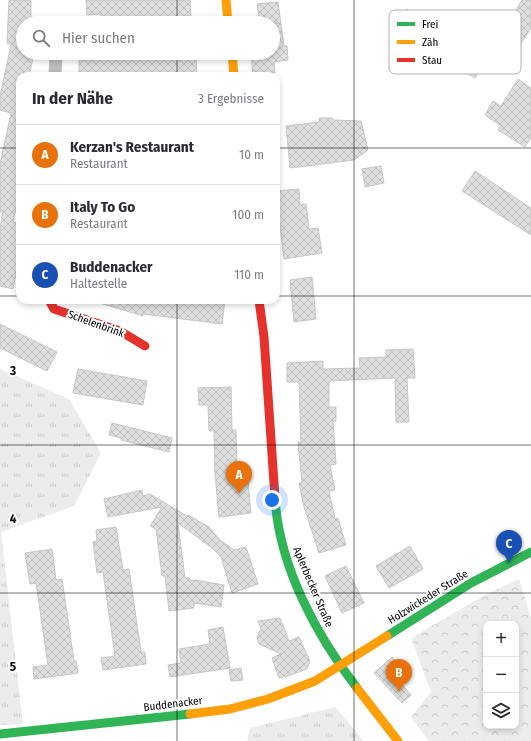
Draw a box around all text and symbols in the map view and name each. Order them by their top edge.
legend [389,10,521,74]
search box [16,16,280,60]
text: Frei [422,18,438,31]
icon: search [30,27,52,49]
text: Hier suchen [62,29,135,47]
text: Zäh [422,36,438,49]
text: Stau [422,54,442,67]
text: In der Nähe [32,88,113,109]
text: 3 Ergebnisse [198,91,264,106]
text: Kerzan's Restaurant [70,138,194,156]
text: A [41,147,49,162]
text: 10 m [239,147,264,162]
text: Restaurant [70,156,128,171]
text: Italy To Go [70,198,135,216]
text: B [41,207,49,222]
text: 100 m [232,207,264,222]
text: Restaurant [70,216,128,231]
text: Buddenacker [70,258,153,276]
text: C [42,267,48,282]
text: 110 m [234,267,264,282]
text: Haltestelle [70,276,127,291]
street label: Schelenbrink [66,308,127,340]
text: 3 [9,363,16,378]
pin: A [226,461,252,494]
your location [262,490,282,510]
text: 4 [10,511,17,526]
pin: C [496,530,522,563]
street label: Aplerbecker Straße [290,545,336,629]
street label: Holzwickeder Straße [386,567,470,627]
map controls [483,621,519,729]
button: + [483,621,519,657]
button: − [483,657,519,693]
text: 5 [10,659,16,674]
pin: B [386,659,412,692]
button: layers [483,693,519,729]
street label: Buddenacker [143,694,203,714]

